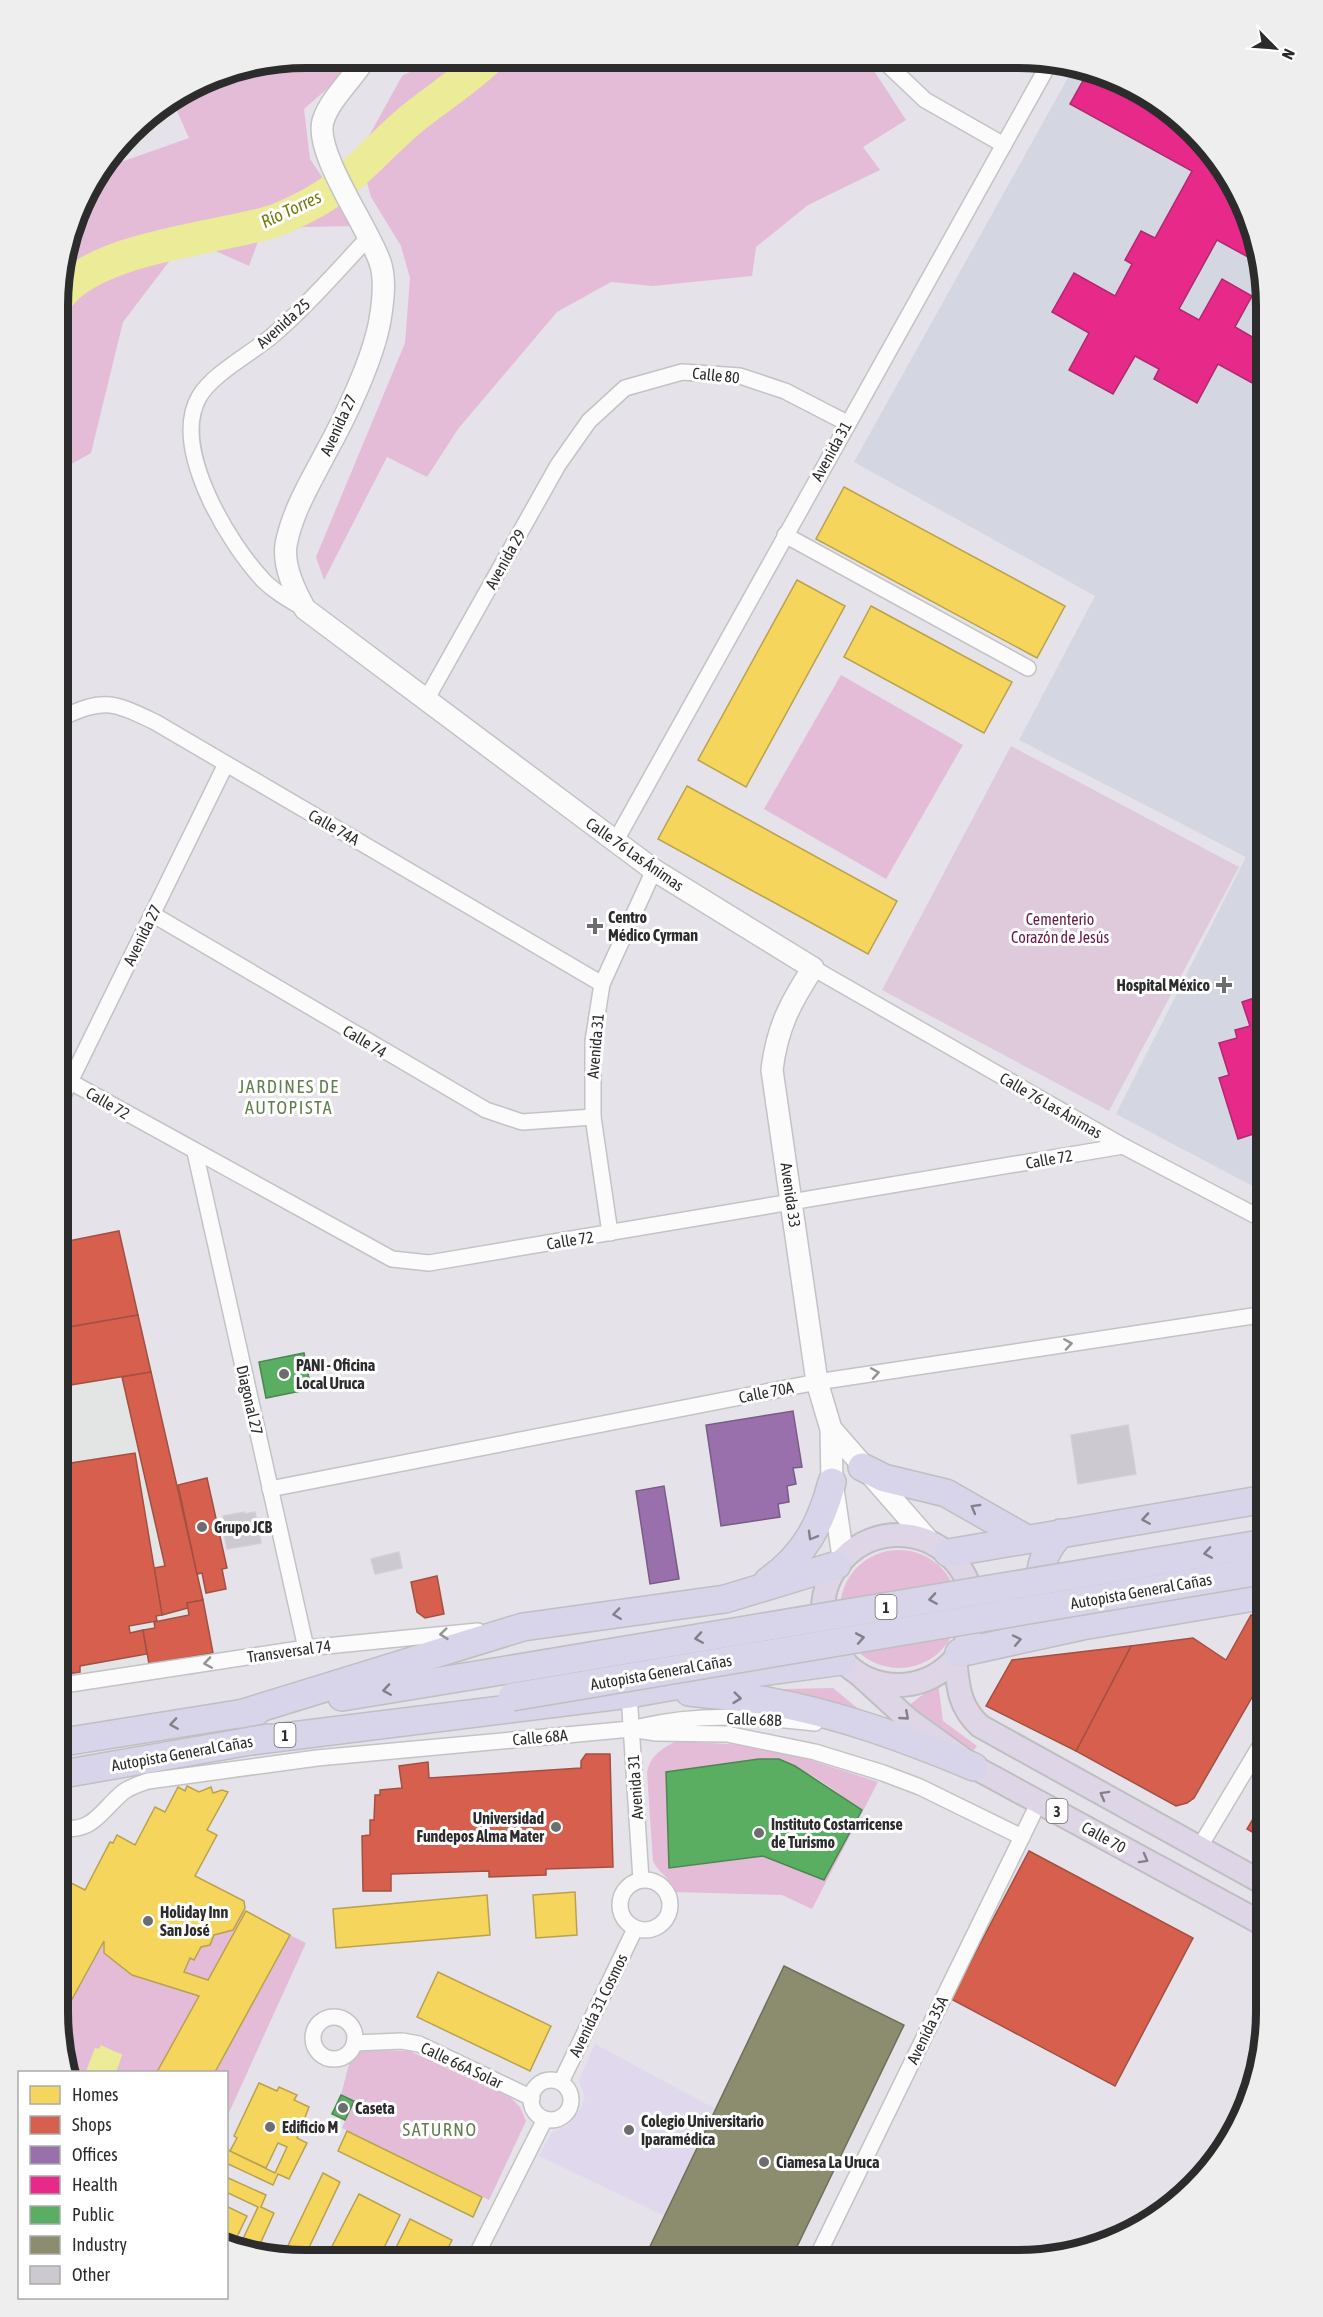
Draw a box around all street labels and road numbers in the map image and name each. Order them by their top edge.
street label: Avenida 25 [253,294,313,352]
street label: Calle 80 [691,364,741,386]
street label: Avenida 27 [316,392,360,458]
street label: Avenida 31 [807,418,855,484]
street label: Avenida 29 [481,526,529,592]
street label: Calle 74A [306,805,363,849]
street label: Calle 76 Las Ánimas [583,814,688,895]
street label: Avenida 27 [120,902,164,968]
street label: Avenida 31 [583,1013,607,1079]
street label: Calle 74 [340,1021,390,1061]
street label: Calle 76 Las Ánimas [997,1068,1106,1142]
street label: Calle 72 [83,1083,133,1123]
street label: Calle 72 [1024,1146,1074,1172]
street label: Avenida 33 [778,1161,804,1229]
street label: Calle 72 [545,1227,595,1253]
street label: Diagonal 27 [232,1363,267,1437]
street label: Calle 70A [737,1378,795,1406]
street label: Autopista General Cañas [1069,1570,1214,1613]
road number: 1 [876,1595,896,1619]
street label: Transversal 74 [246,1636,332,1666]
street label: Autopista General Cañas [589,1651,734,1694]
street label: Calle 68B [726,1709,782,1729]
road number: 1 [274,1723,296,1747]
street label: Calle 68A [512,1726,568,1748]
street label: Autopista General Cañas [110,1732,255,1775]
street label: Avenida 31 [624,1754,646,1820]
road number: 3 [1046,1799,1068,1823]
street label: Calle 70 [1079,1818,1129,1856]
street label: Avenida 31 Cosmos [565,1950,631,2059]
street label: Avenida 35A [903,1993,951,2067]
street label: Calle 66A Solar [418,2038,506,2092]

